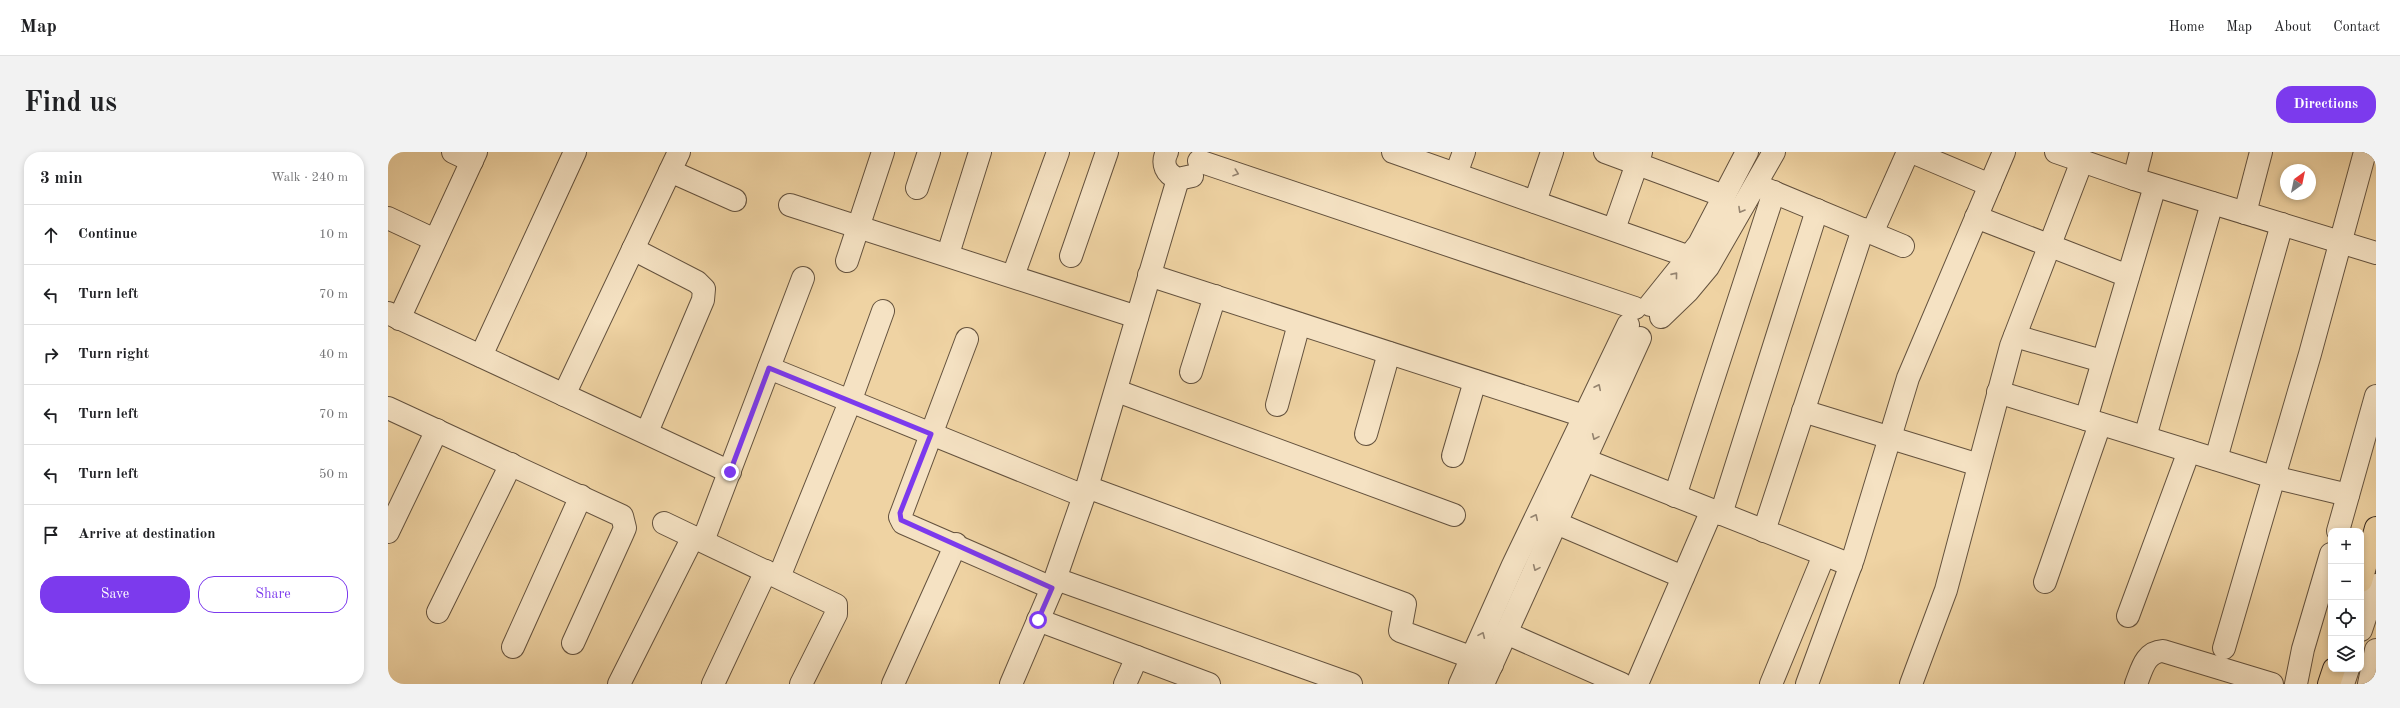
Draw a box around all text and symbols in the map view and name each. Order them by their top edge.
text: Map [20,18,57,37]
text: Home [2169,20,2204,34]
text: Map [2226,20,2252,34]
text: About [2274,20,2311,34]
text: Contact [2333,20,2380,34]
button: Directions [2276,86,2376,123]
text: Find us [24,90,117,118]
north arrow [2280,164,2316,200]
one-way arrow [1233,169,1240,177]
text: 3 min [40,170,83,187]
text: Walk · 240 m [271,171,348,184]
one-way arrow [1738,206,1745,213]
icon: ahead [40,224,62,246]
text: Continue [78,227,137,242]
text: 10 m [319,228,348,241]
one-way arrow [1670,272,1677,280]
icon: left [40,284,62,306]
text: Turn left [78,287,138,302]
text: 70 m [319,288,348,301]
icon: right [40,344,62,366]
text: Turn right [78,347,149,362]
text: 40 m [319,348,348,361]
one-way arrow [1593,384,1601,392]
icon: left [40,404,62,426]
text: Turn left [78,407,138,422]
text: 70 m [319,408,348,421]
one-way arrow [1592,433,1600,441]
route end [721,463,739,481]
icon: left [40,464,62,486]
text: Turn left [78,467,138,482]
text: 50 m [319,468,348,481]
one-way arrow [1530,514,1538,521]
icon: arrive [40,524,62,546]
text: Arrive at destination [78,527,216,542]
map controls [2328,528,2364,672]
button: + [2328,528,2364,564]
button: − [2328,564,2364,600]
one-way arrow [1532,565,1540,572]
button: Save [40,576,190,613]
button: Share [198,576,348,613]
button: locate [2328,600,2364,636]
route start [1029,611,1047,629]
one-way arrow [1477,632,1485,639]
button: layers [2328,636,2364,672]

